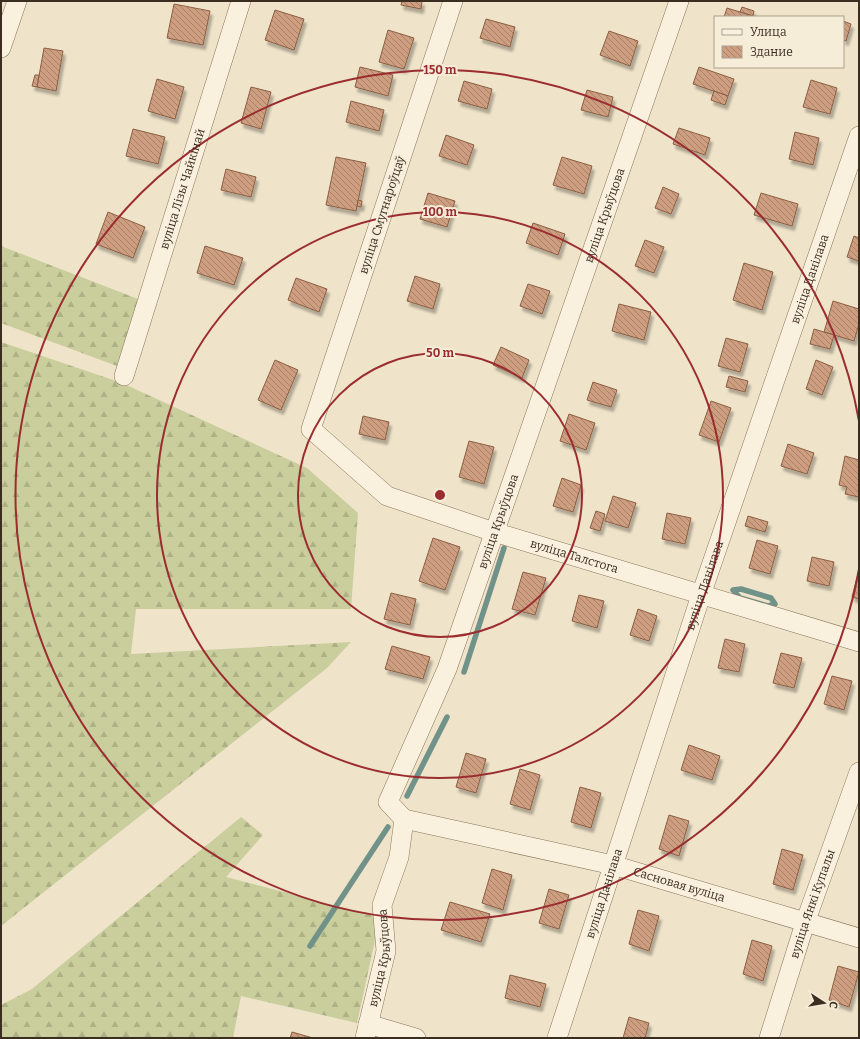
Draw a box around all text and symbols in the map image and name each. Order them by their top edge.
legend [714,16,844,68]
text: Улица [750,25,787,39]
text: Здание [750,45,793,59]
text: 150 m [424,63,457,77]
street label: вуліца Лізы Чайкінай [157,127,208,251]
street label: вуліца Смугнароўцаў [356,154,408,276]
street label: вуліца Крыўцова [582,166,628,265]
text: 100 m [423,205,458,219]
street label: вуліца Данілава [788,232,832,326]
text: 50 m [426,346,454,360]
street label: вуліца Крыўцова [475,472,521,571]
centre of rings [433,488,447,502]
street label: вуліца Талстога [529,536,620,576]
street label: вуліца Данілава [683,538,726,632]
street label: вуліца Данілава [583,846,625,940]
street label: вуліца Янкі Купалы [787,847,838,960]
street label: Сасновая вуліца [632,864,727,905]
street label: вуліца Крыўцова [366,908,393,1008]
north arrow [804,983,844,1023]
text: С [826,1000,840,1010]

